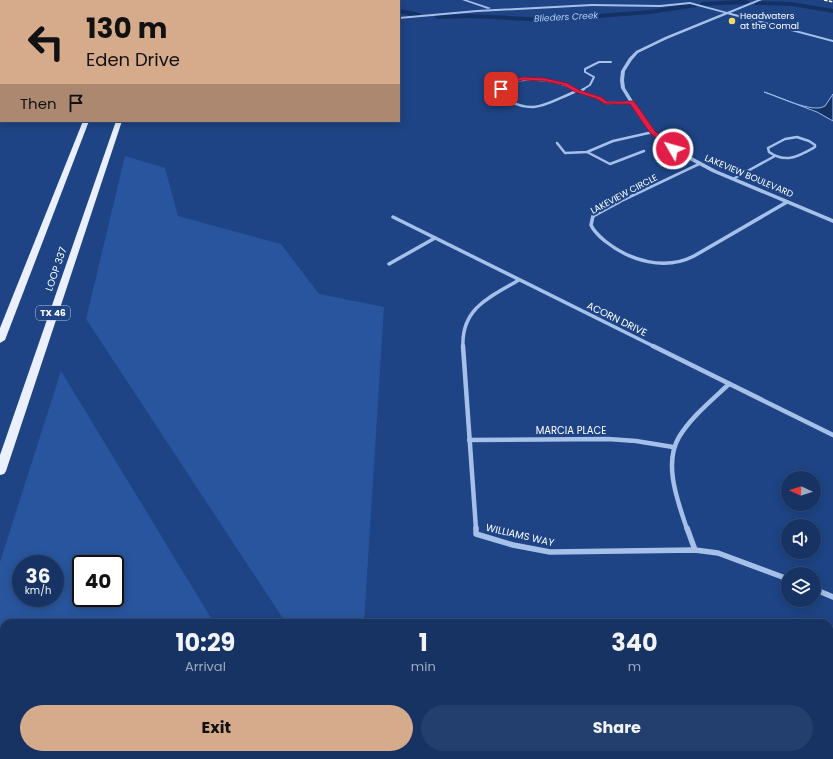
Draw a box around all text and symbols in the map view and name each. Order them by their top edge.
text: 130 m [86,9,167,48]
water label: Blieders Creek [534,9,599,25]
place label: Headwaters at the Comal [740,10,799,32]
icon: left [20,16,72,68]
marker: Headwaters at the Comal [727,16,737,26]
text: Eden Drive [86,47,180,72]
pin [484,72,518,106]
icon: arrive [490,78,512,100]
icon: arrive [65,92,87,114]
text: Then [20,93,57,114]
position arrow [652,128,694,170]
street label: LAKEVIEW BOULEVARD [703,152,795,200]
street label: LAKEVIEW CIRCLE [588,171,660,217]
street label: LOOP 337 [41,244,71,293]
street label: ACORN DRIVE [584,298,650,340]
road number: TX 46 [36,306,70,320]
street label: MARCIA PLACE [536,423,606,438]
north arrow [781,471,821,511]
map controls [781,471,821,607]
button: sound [781,519,821,559]
street label: WILLIAMS WAY [484,520,556,550]
speed limit sign: 40 [72,555,124,607]
text: 36 [26,562,50,590]
button: layers [781,567,821,607]
text: km/h [25,583,51,598]
text: 10:29 [175,626,235,659]
text: 1 [419,626,428,659]
text: 340 [611,626,658,659]
text: Arrival [185,657,226,676]
text: min [411,657,436,676]
text: m [628,657,641,676]
button: Exit [20,705,413,751]
button: Share [421,705,813,751]

